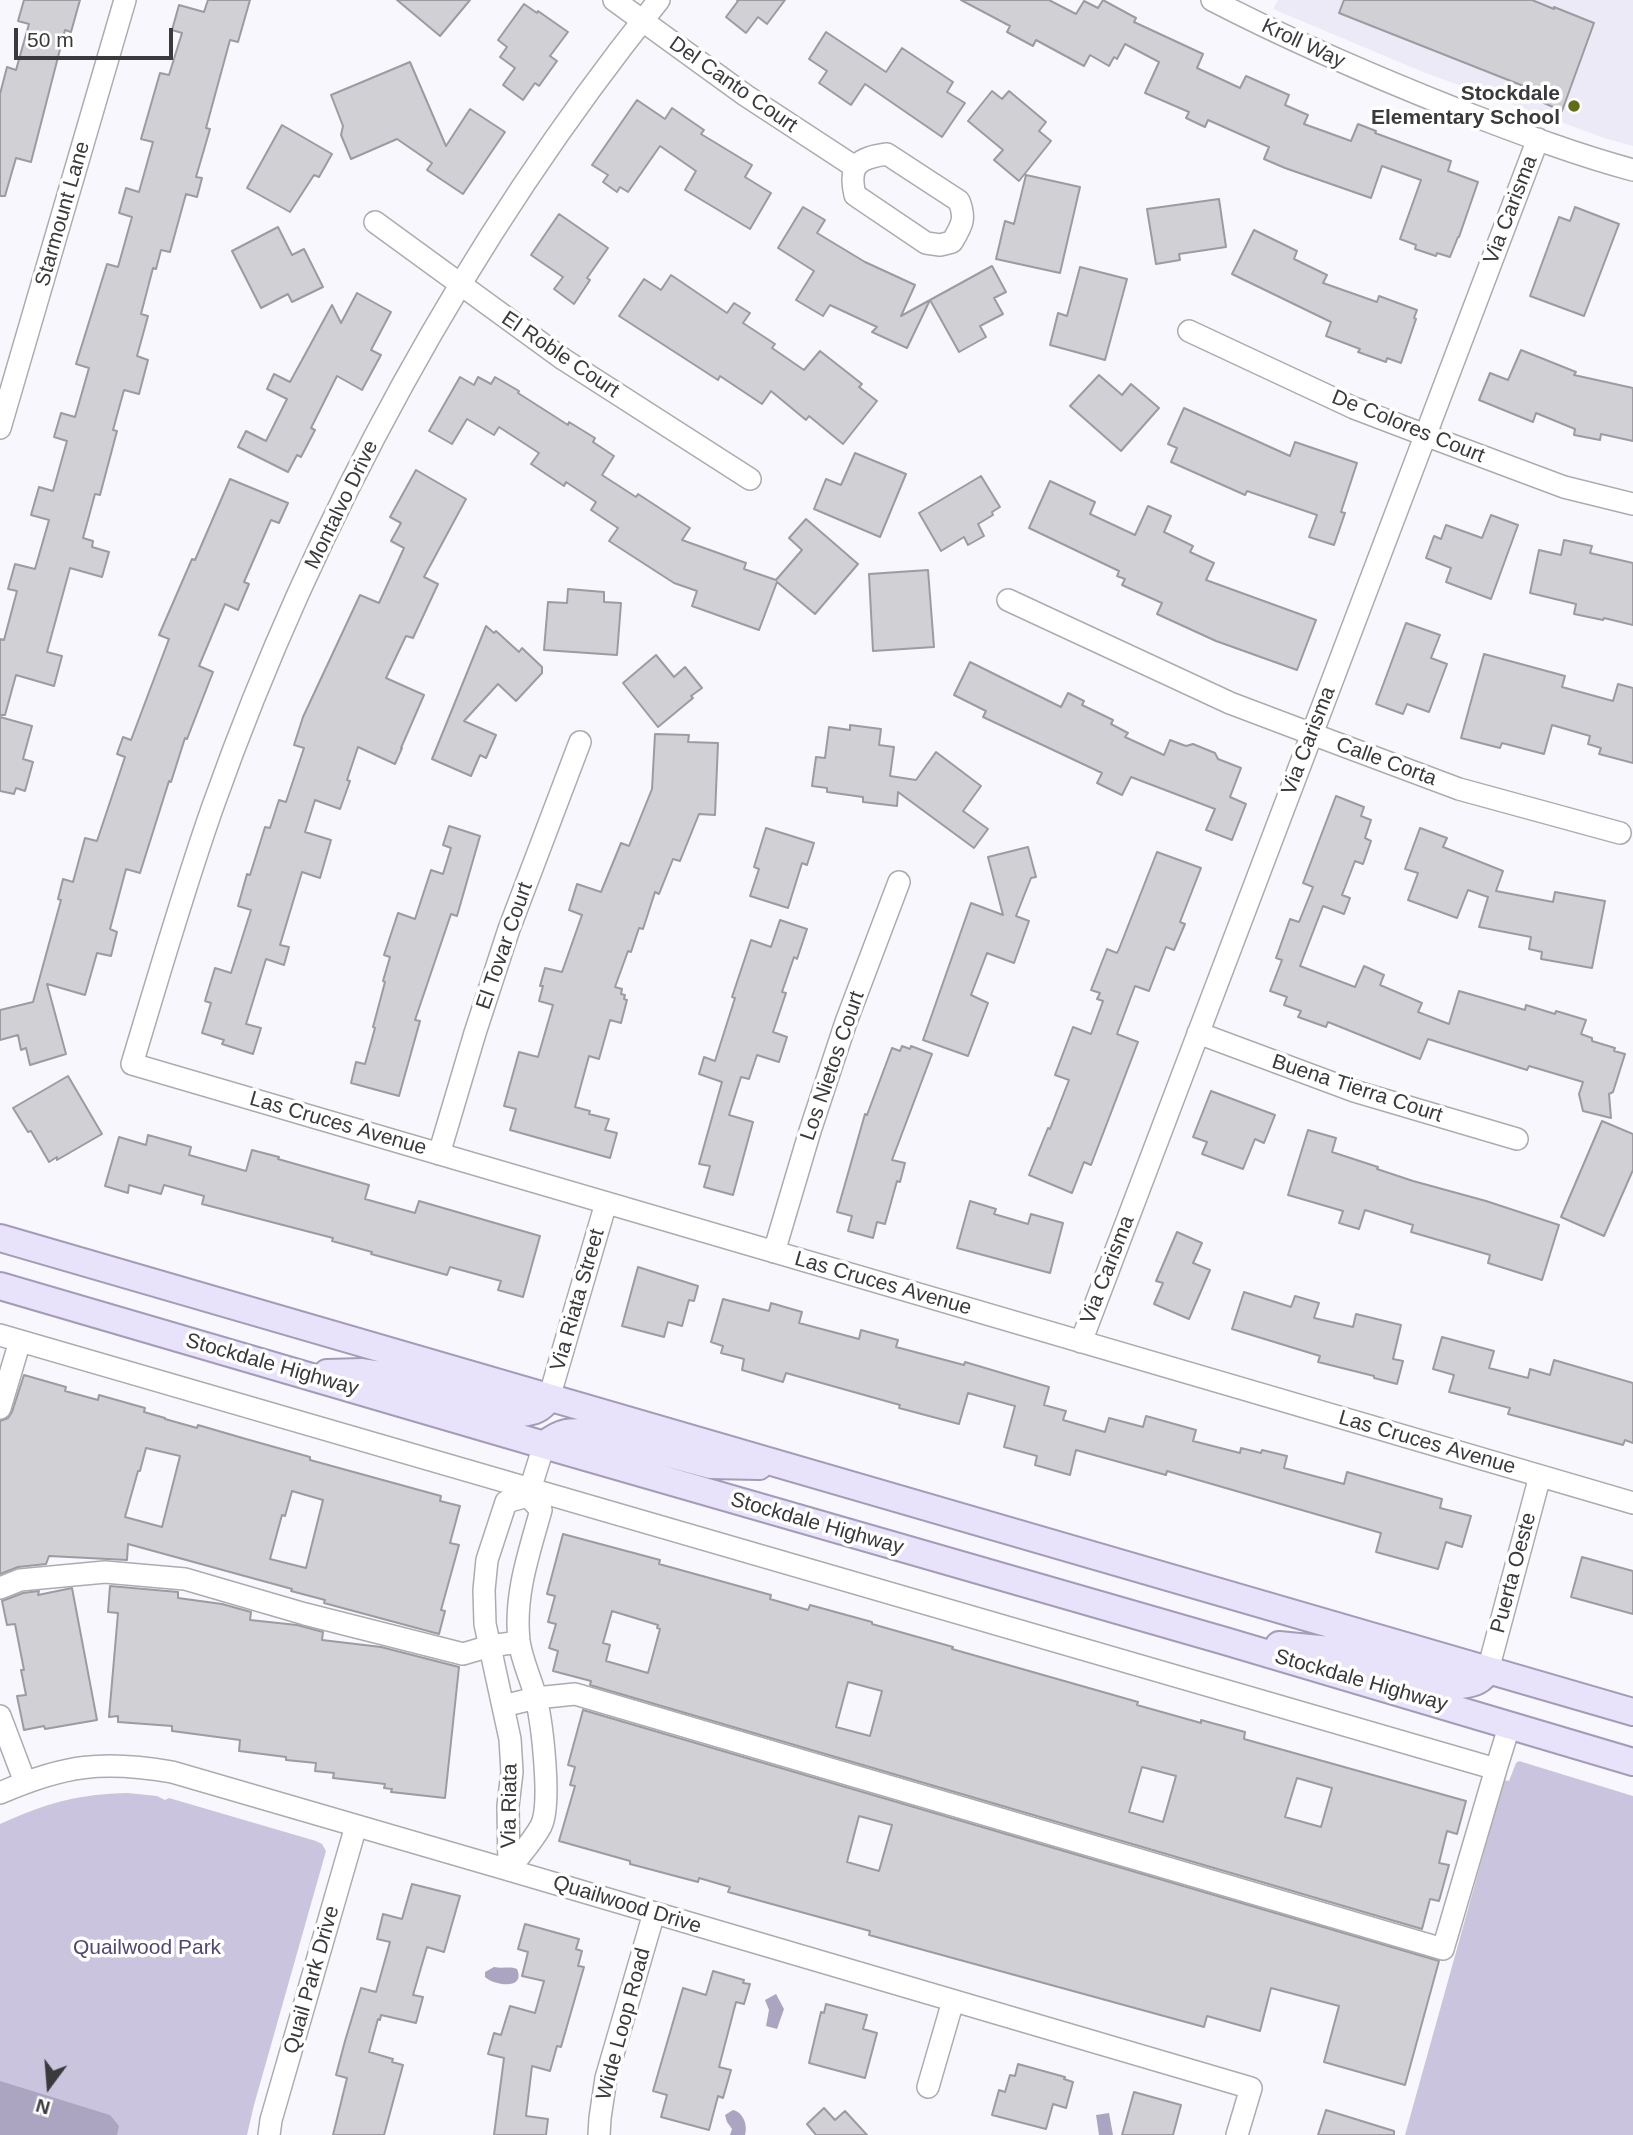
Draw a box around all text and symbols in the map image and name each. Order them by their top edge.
scale bar [18,14,177,58]
street label: Kroll Way [1257,14,1349,74]
text: 50 m [27,28,74,51]
street label: Del Canto Court [664,31,802,139]
place label: Stockdale Elementary School [1371,81,1560,131]
marker: Stockdale Elementary School [1566,98,1582,114]
street label: Starmount Lane [30,139,96,289]
street label: Via Carisma [1479,152,1543,268]
street label: El Roble Court [496,306,624,404]
street label: De Colores Court [1328,385,1488,469]
street label: Montalvo Drive [300,437,384,573]
street label: Via Carisma [1277,683,1341,799]
street label: Calle Corta [1332,732,1440,792]
street label: El Tovar Court [471,879,539,1013]
street label: Los Nietos Court [796,988,870,1144]
street label: Buena Tierra Court [1269,1050,1445,1128]
street label: Las Cruces Avenue [247,1087,429,1161]
street label: Via Carisma [1076,1212,1140,1328]
street label: Via Riata Street [546,1226,610,1374]
street label: Las Cruces Avenue [792,1247,974,1321]
street label: Stockdale Highway [183,1328,361,1402]
street label: Las Cruces Avenue [1336,1406,1518,1480]
street label: Stockdale Highway [728,1487,906,1561]
street label: Puerta Oeste [1486,1510,1542,1636]
street label: Stockdale Highway [1272,1644,1450,1718]
street label: Via Riata [497,1763,523,1849]
street label: Quailwood Drive [550,1870,704,1940]
street label: Quail Park Drive [279,1903,345,2057]
park label: Quailwood Park [73,1935,221,1961]
street label: Wide Loop Road [592,1945,656,2103]
north arrow [14,2051,84,2121]
text: N [34,2095,53,2119]

